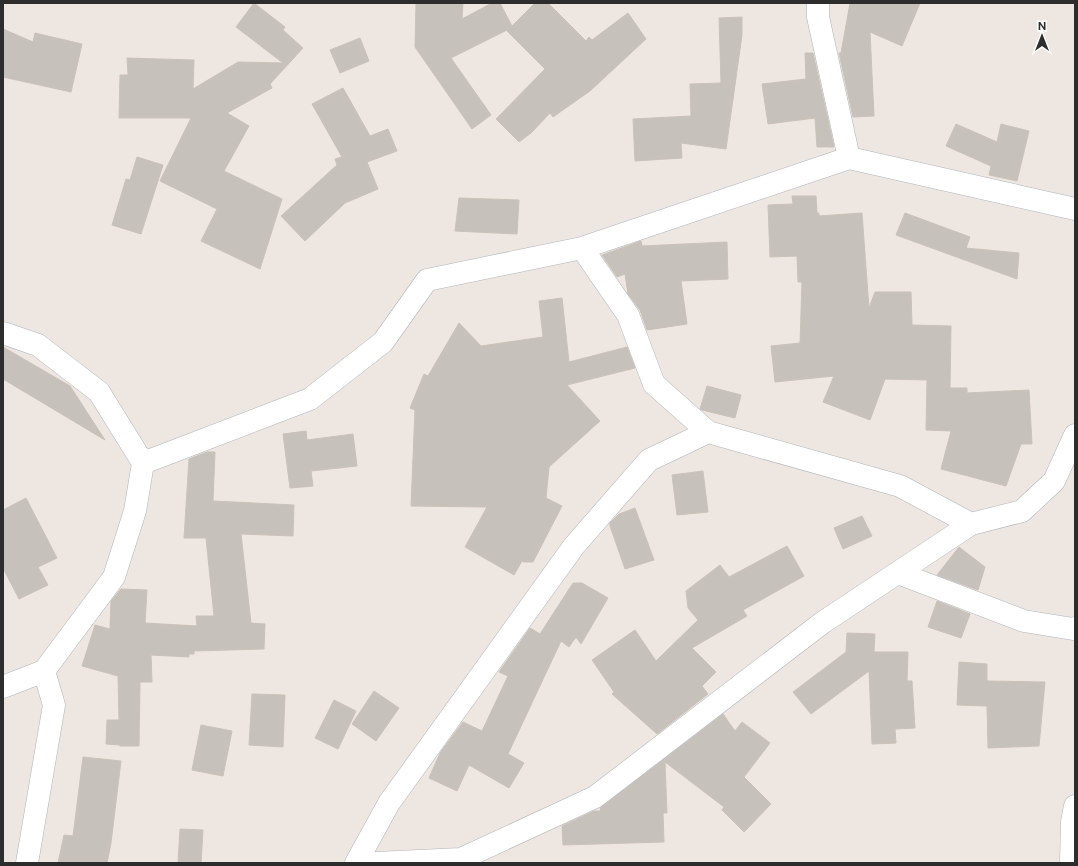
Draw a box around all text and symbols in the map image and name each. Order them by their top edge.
north arrow [1022,16,1062,56]
text: N [1038,20,1046,32]

